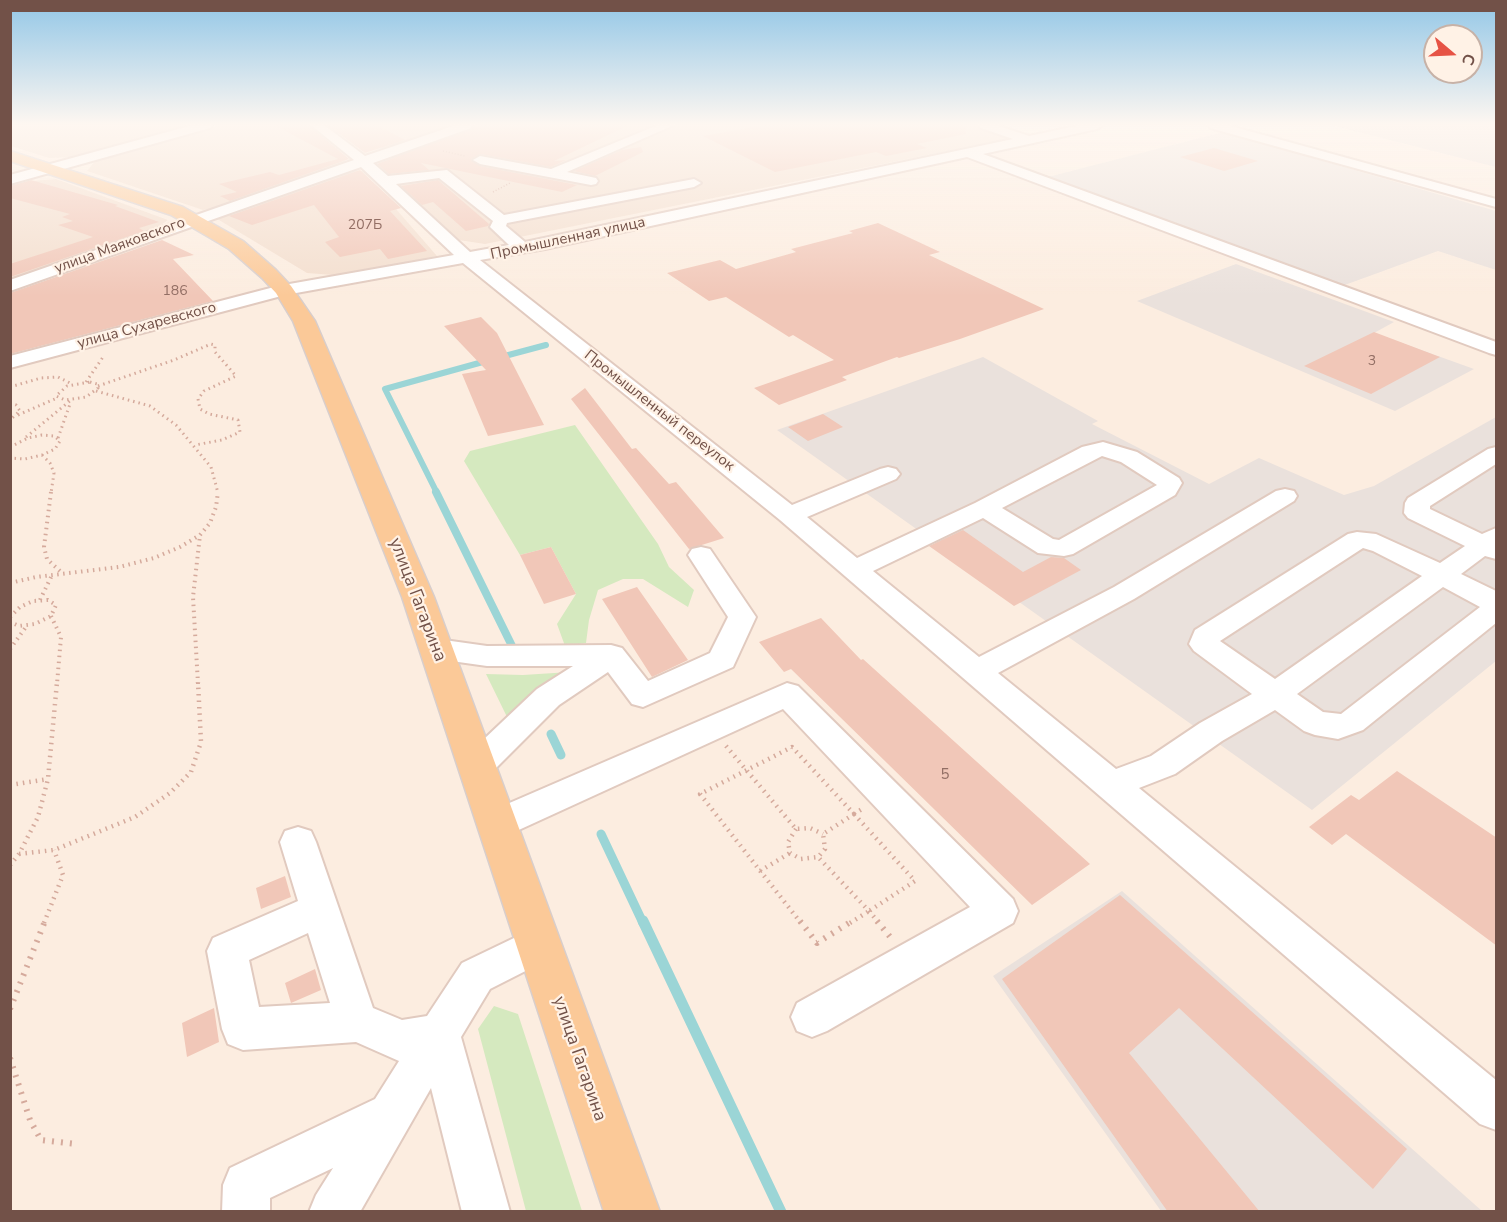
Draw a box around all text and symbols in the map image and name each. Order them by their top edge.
north arrow [1423,24,1483,84]
text: С [1456,50,1480,68]
street label: улица Маяковского [52,214,188,278]
street label: Промышленная улица [489,214,647,264]
house number: 207Б [348,218,382,234]
house number: 186 [162,284,188,300]
street label: улица Сухаревского [76,299,218,353]
street label: Промышленный переулок [580,347,738,475]
house number: 3 [1368,354,1376,370]
street label: улица Гагарина [383,535,451,665]
house number: 5 [941,766,949,784]
street label: улица Гагарина [547,994,611,1124]

